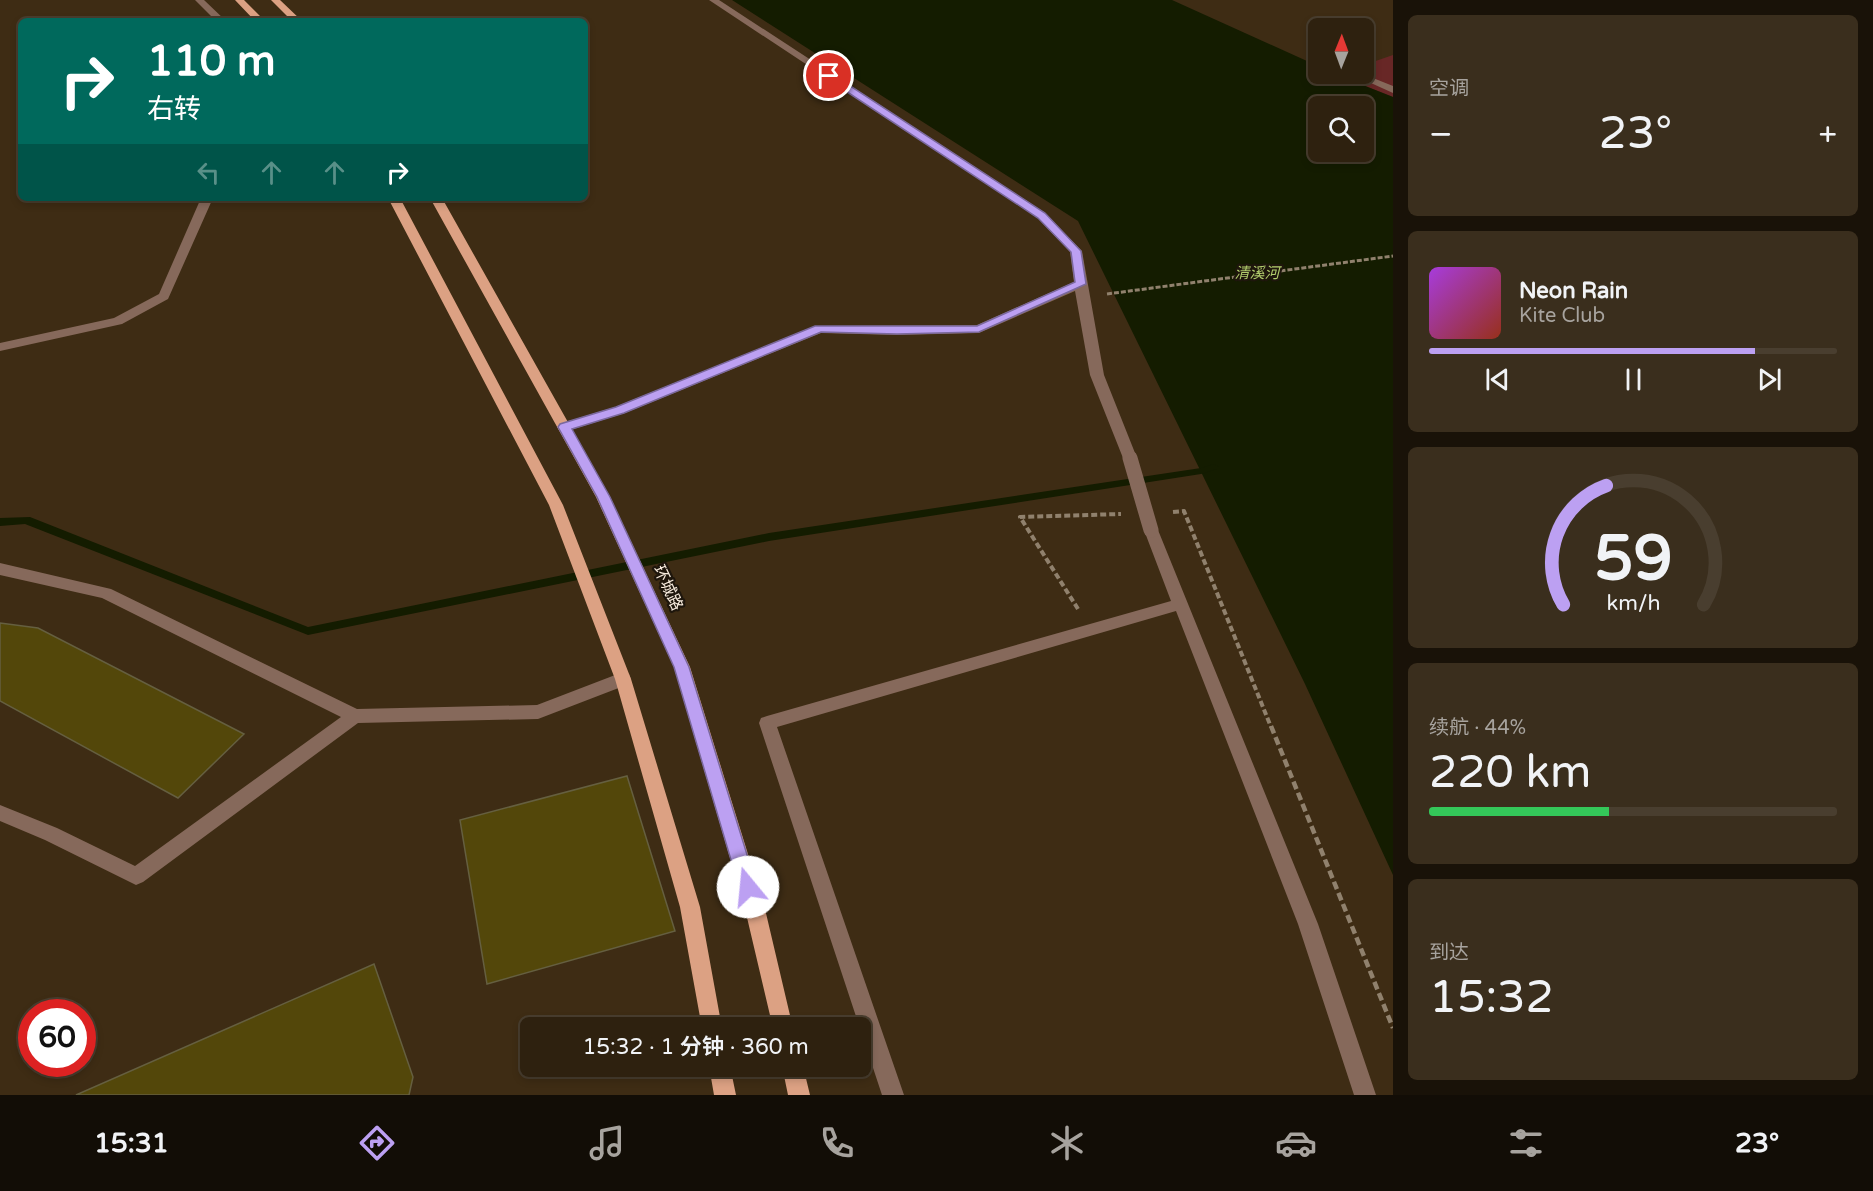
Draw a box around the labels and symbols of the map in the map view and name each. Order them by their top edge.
north arrow [1308,18,1374,84]
pin [803,50,854,101]
water label: 清溪河 [1234,264,1282,282]
street label: 环城路 [649,562,687,614]
position arrow [716,855,780,919]
speed limit sign: 60 [18,999,96,1077]

